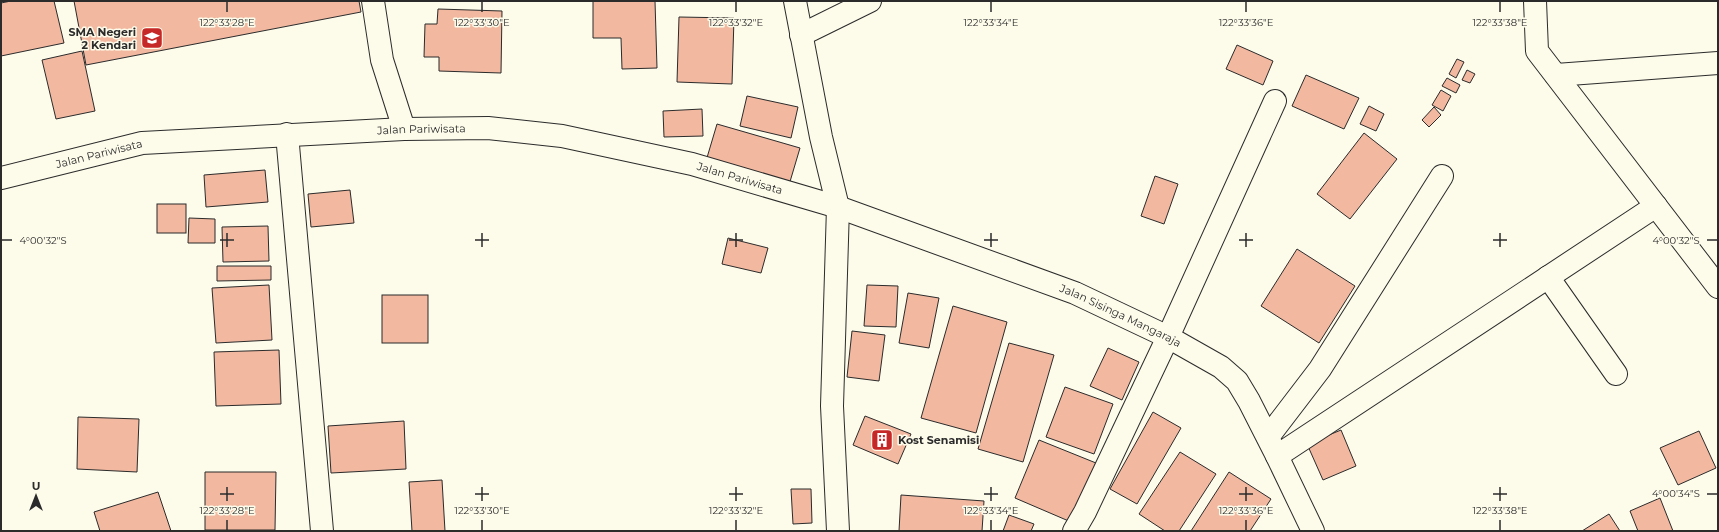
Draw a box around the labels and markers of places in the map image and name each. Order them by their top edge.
place label: SMA Negeri 2 Kendari [68,25,136,52]
school or university icon: SMA Negeri 2 Kendari [139,25,165,51]
building icon: Kost Senamisi [869,427,895,453]
place label: Kost Senamisi [898,433,979,447]

